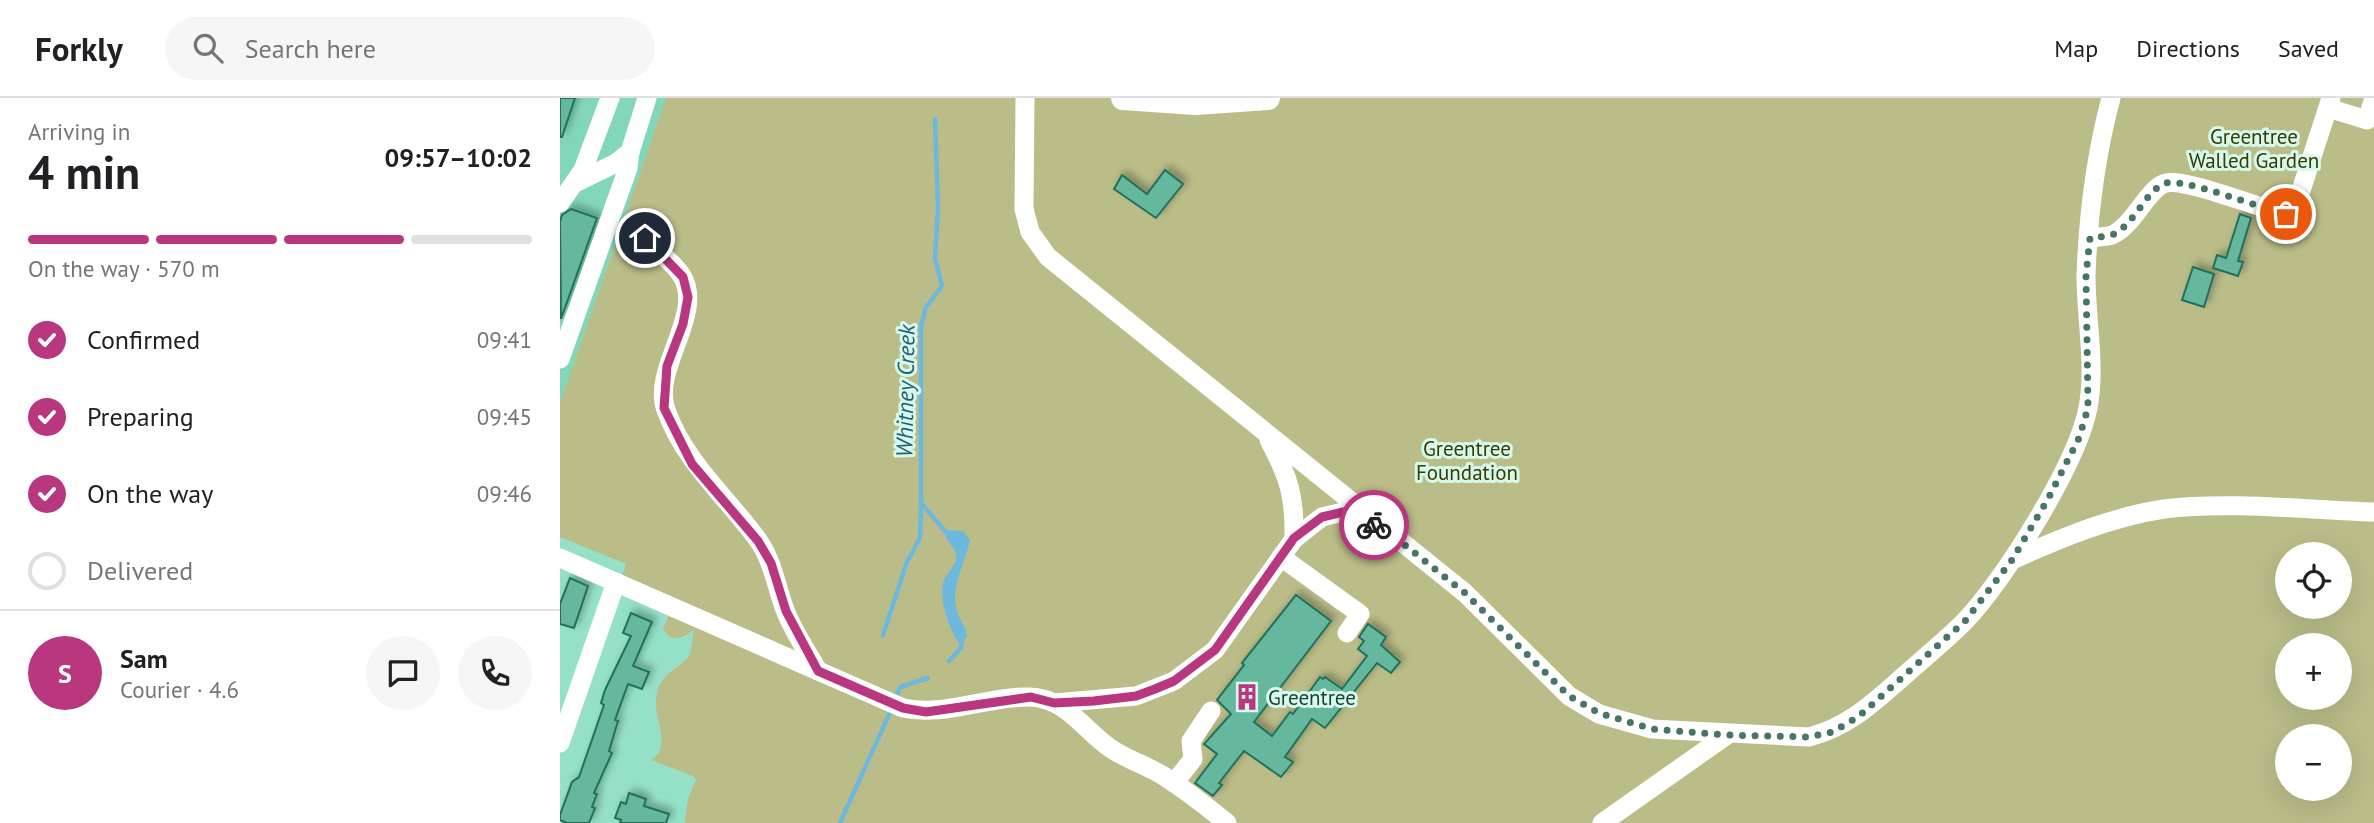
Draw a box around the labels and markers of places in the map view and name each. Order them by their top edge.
pin [2256,184,2316,244]
pin [615,208,675,268]
building icon: Greentree [1232,682,1262,712]
place label: Greentree [1268,684,1356,711]

